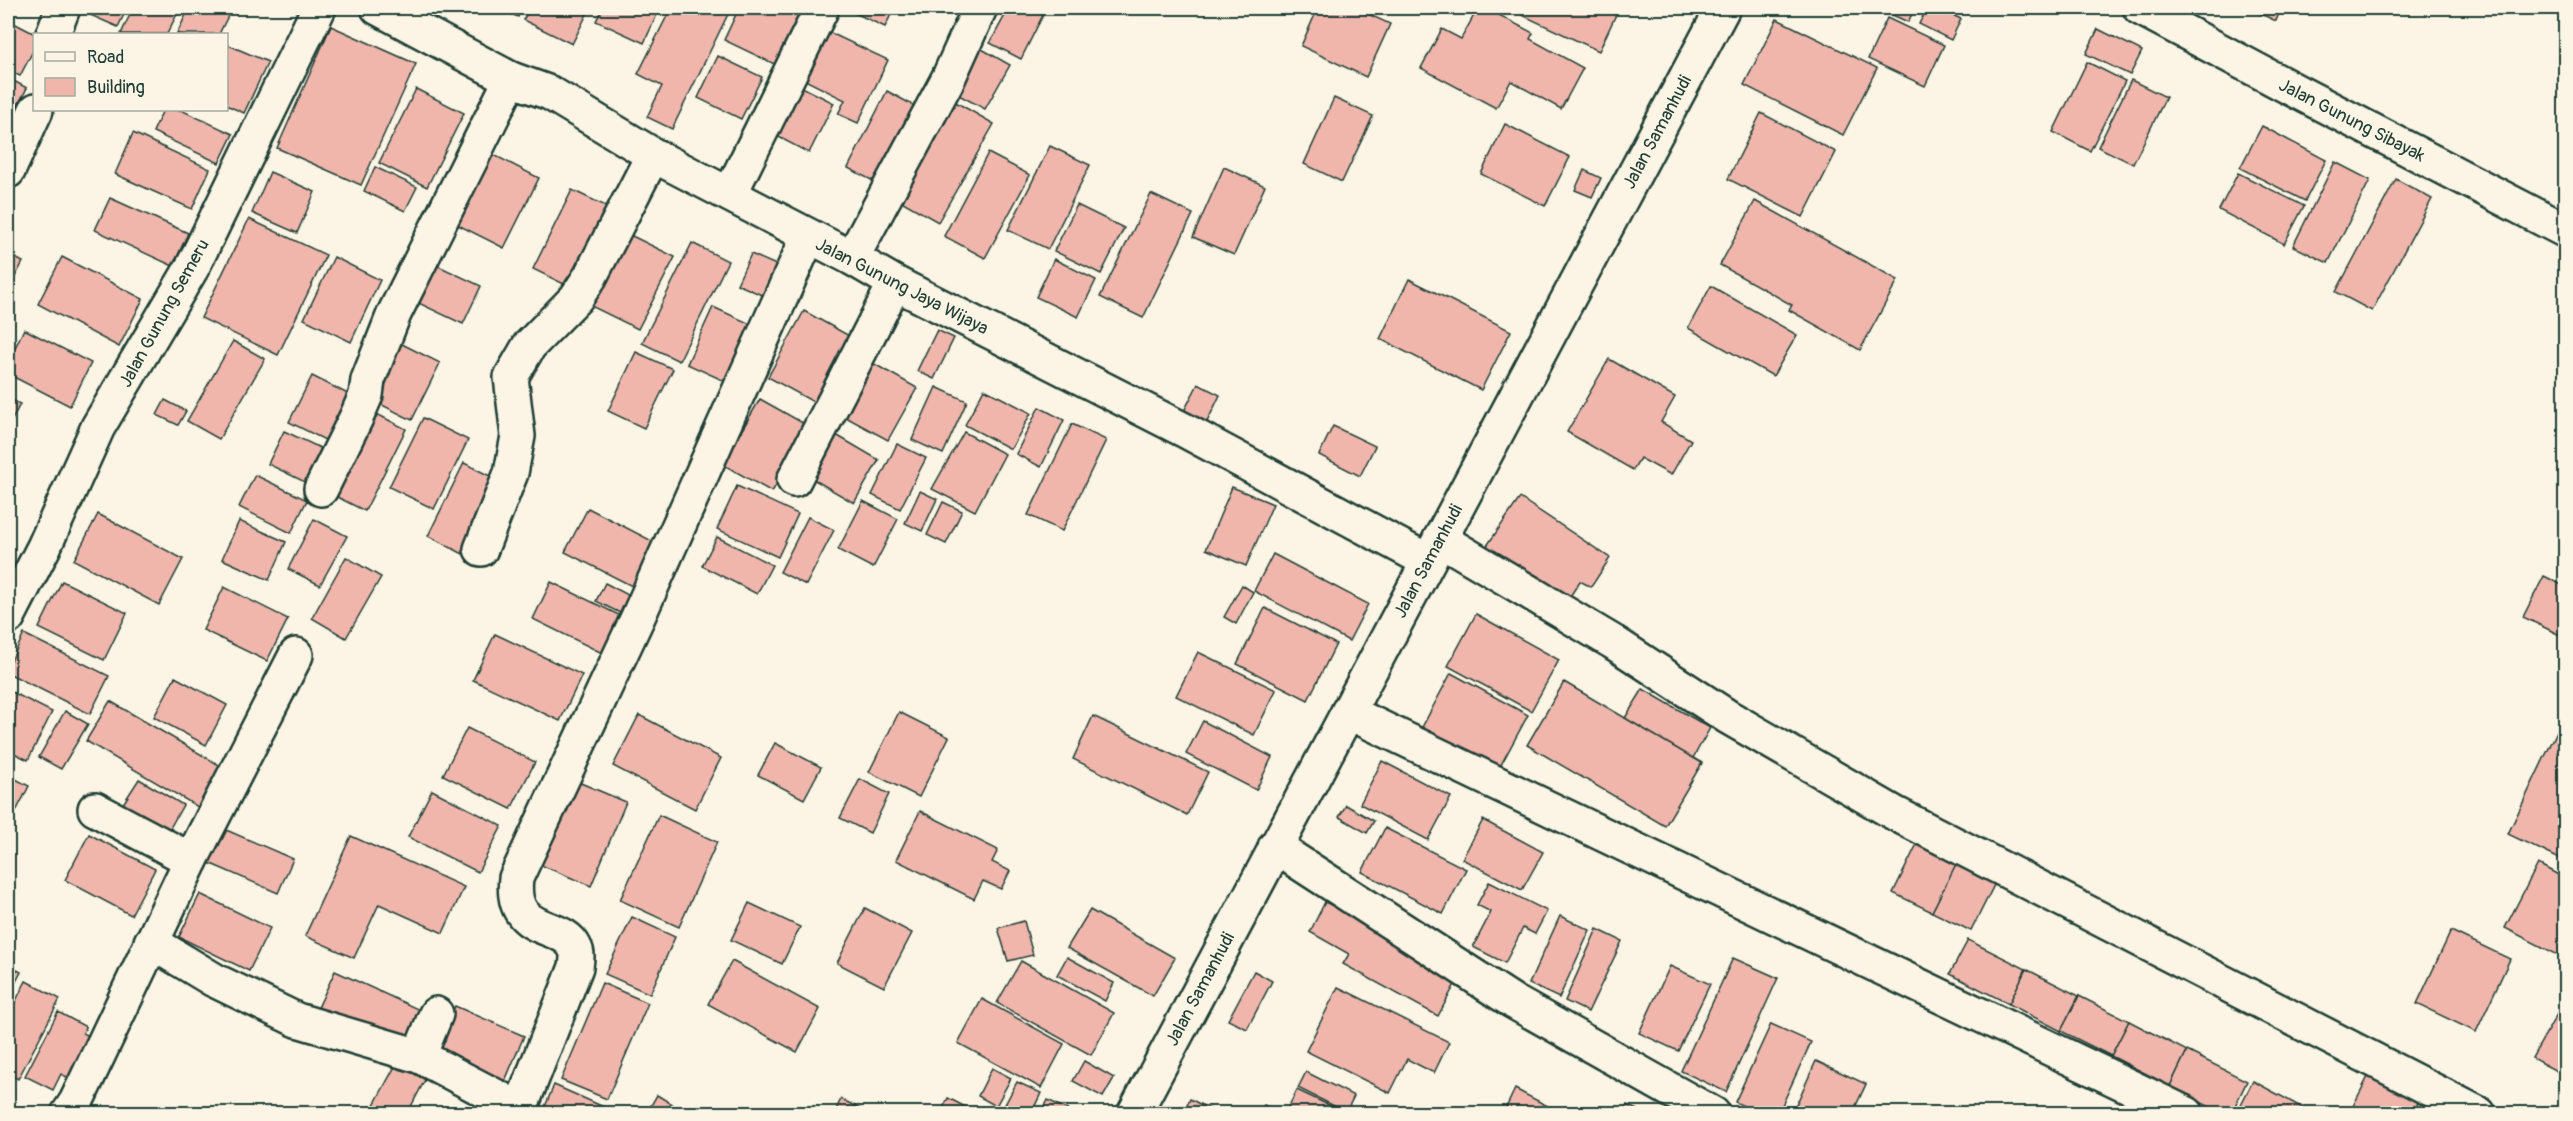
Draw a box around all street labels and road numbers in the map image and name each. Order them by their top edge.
street label: Jalan Samanhudi [1618,71,1697,193]
street label: Jalan Gunung Sibayak [2275,74,2429,167]
street label: Jalan Gunung Jaya Wijaya [811,233,992,340]
street label: Jalan Gunung Semeru [114,235,215,391]
street label: Jalan Samanhudi [1389,500,1468,622]
street label: Jalan Samanhudi [1161,928,1240,1050]

